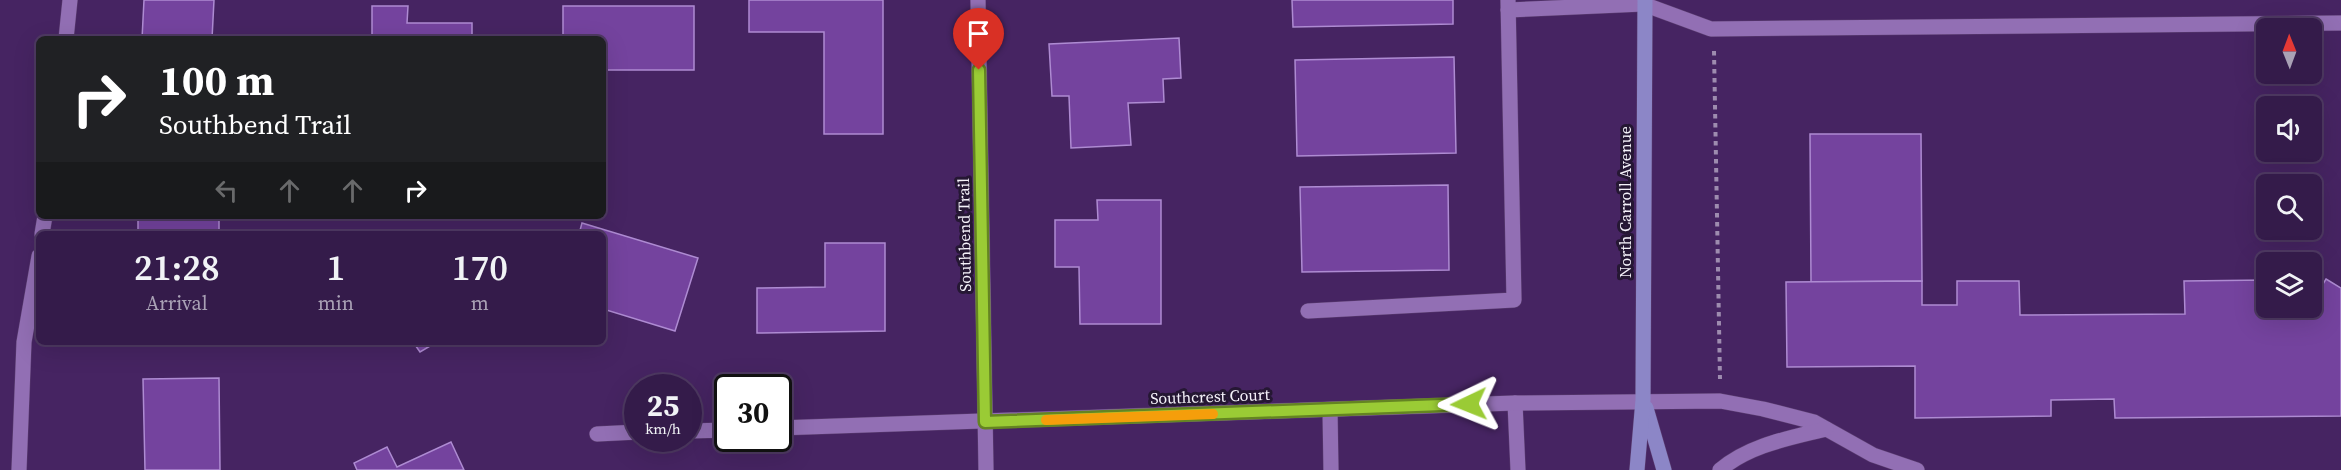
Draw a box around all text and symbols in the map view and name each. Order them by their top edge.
pin [953,8,1004,70]
icon: arrive [962,17,995,50]
north arrow [2256,18,2322,84]
map controls [2256,18,2322,318]
text: 100 m [159,51,274,109]
icon: right [60,60,138,138]
button: sound [2256,96,2322,162]
text: Southbend Trail [159,106,351,143]
street label: North Carroll Avenue [1614,126,1636,278]
icon: left [210,174,243,207]
icon: ahead [273,174,306,207]
icon: ahead [336,174,369,207]
icon: right [399,174,432,207]
button: search [2256,174,2322,240]
street label: Southbend Trail [952,178,976,292]
text: 21:28 [134,243,220,292]
text: 1 [326,243,345,292]
text: 170 [452,243,508,292]
button: layers [2256,252,2322,318]
text: Arrival [146,289,208,317]
text: min [318,289,354,317]
text: m [471,289,489,317]
position arrow [1437,372,1501,436]
speed limit sign: 30 [714,374,792,452]
street label: Southcrest Court [1150,383,1271,409]
text: 25 [647,385,679,426]
text: km/h [645,418,681,439]

